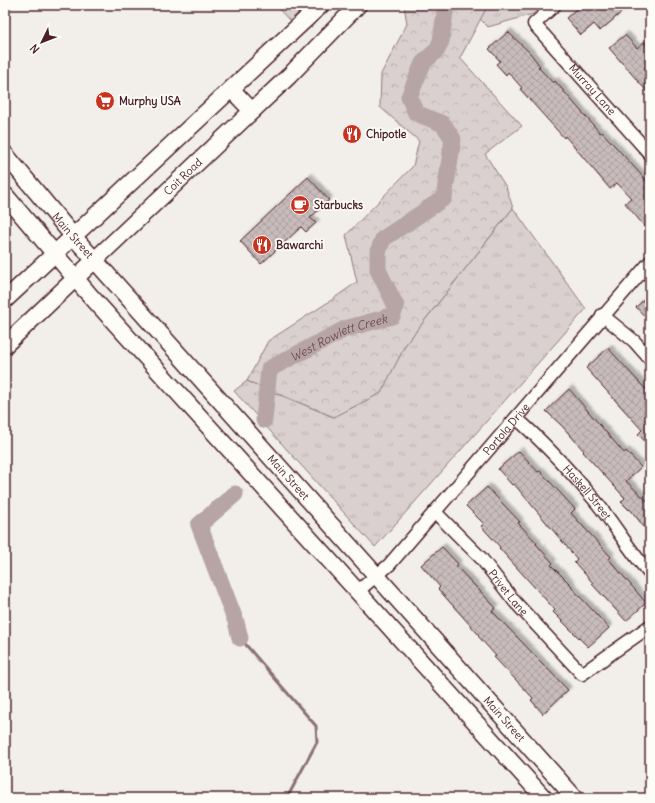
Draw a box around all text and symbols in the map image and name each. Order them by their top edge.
north arrow [22,22,62,62]
text: N [27,41,42,56]
street label: Murray Lane [566,61,619,118]
supermarket icon: Murphy USA [94,90,116,112]
place label: Murphy USA [119,94,181,109]
restaurant icon: Chipotle [341,123,363,145]
place label: Chipotle [366,127,407,142]
street label: Coit Road [161,155,205,198]
cafe icon: Starbucks [289,194,311,216]
place label: Starbucks [314,198,363,212]
street label: Main Street [49,210,97,261]
restaurant icon: Bawarchi [251,234,273,256]
place label: Bawarchi [276,238,323,252]
water label: West Rowlett Creek [287,310,389,364]
street label: Portola Drive [480,400,533,458]
street label: Main Street [265,452,313,503]
street label: Haskell Street [560,462,614,523]
street label: Privet Lane [485,566,531,619]
street label: Main Street [480,693,528,745]

